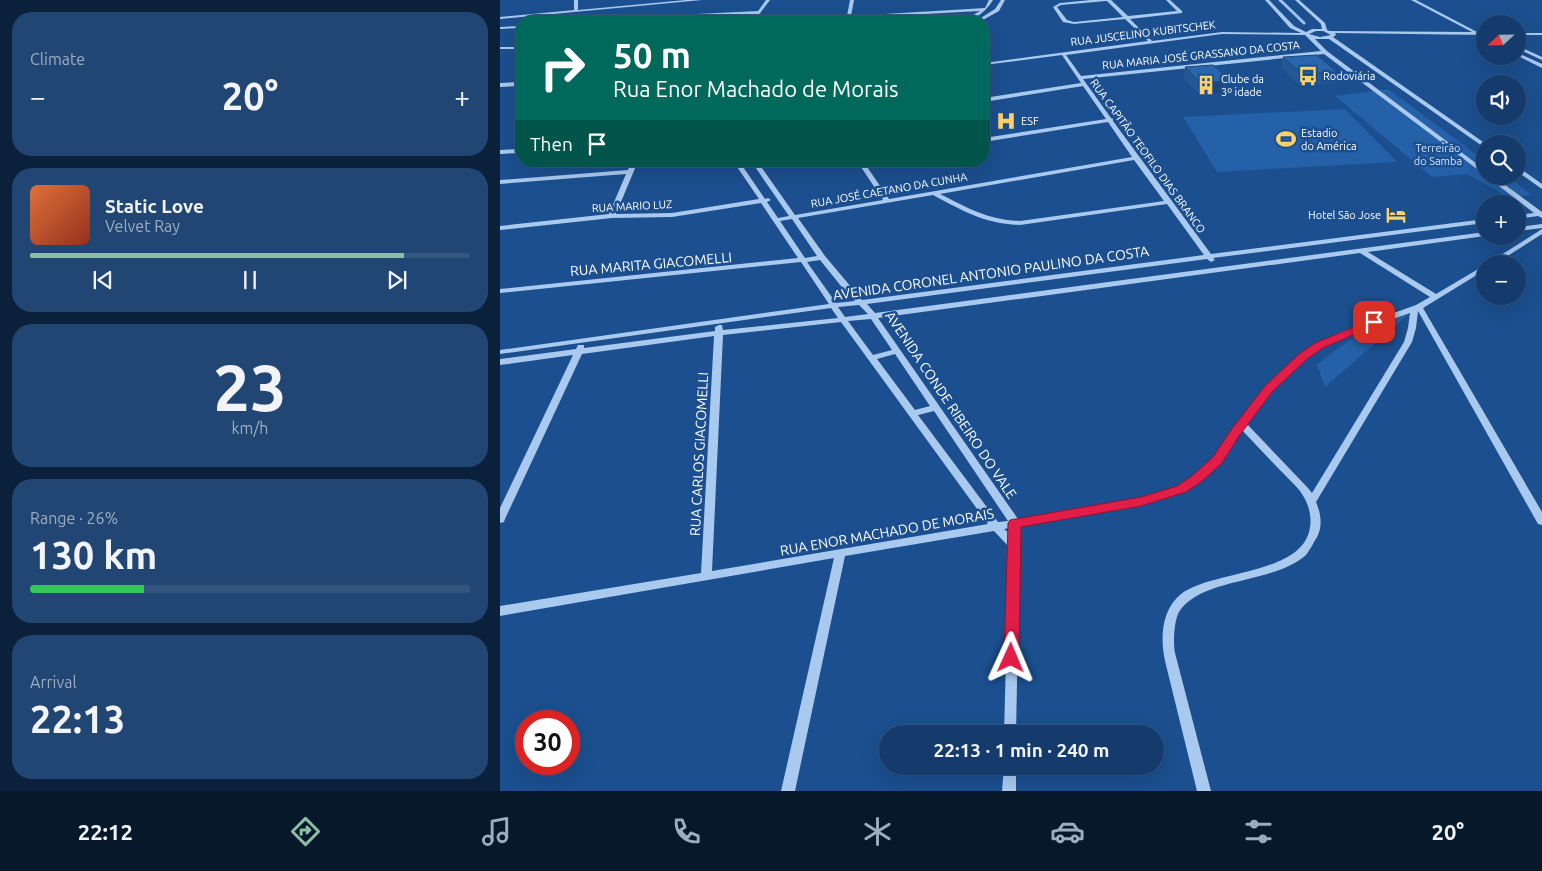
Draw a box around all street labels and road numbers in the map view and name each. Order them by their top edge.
street label: RUA JUSCELINO KUBITSCHEK [1070,18,1217,48]
street label: RUA MARIA JOSÉ GRASSANO DA COSTA [1101,38,1301,71]
street label: RUA CAPITÃO TEOFILO DIAS BRANCO [1088,77,1208,235]
street label: RUA JOSÉ CAETANO DA CUNHA [810,169,969,210]
street label: RUA MARIO LUZ [591,198,673,214]
street label: AVENIDA CORONEL ANTONIO PAULINO DA COSTA [832,243,1150,303]
street label: RUA MARITA GIACOMELLI [569,249,733,279]
street label: AVENIDA CONDE RIBEIRO DO VALE [882,308,1020,502]
street label: RUA CARLOS GIACOMELLI [687,372,711,536]
street label: RUA ENOR MACHADO DE MORAIS [779,505,995,559]

